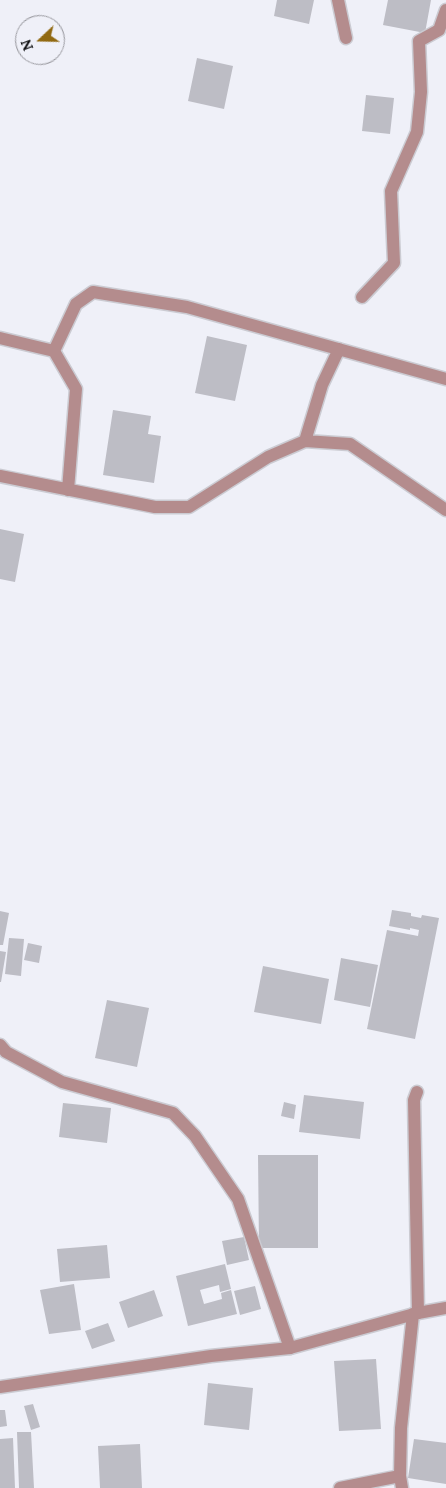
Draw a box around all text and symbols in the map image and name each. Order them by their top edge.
north arrow [15,15,65,65]
text: N [17,37,37,53]

